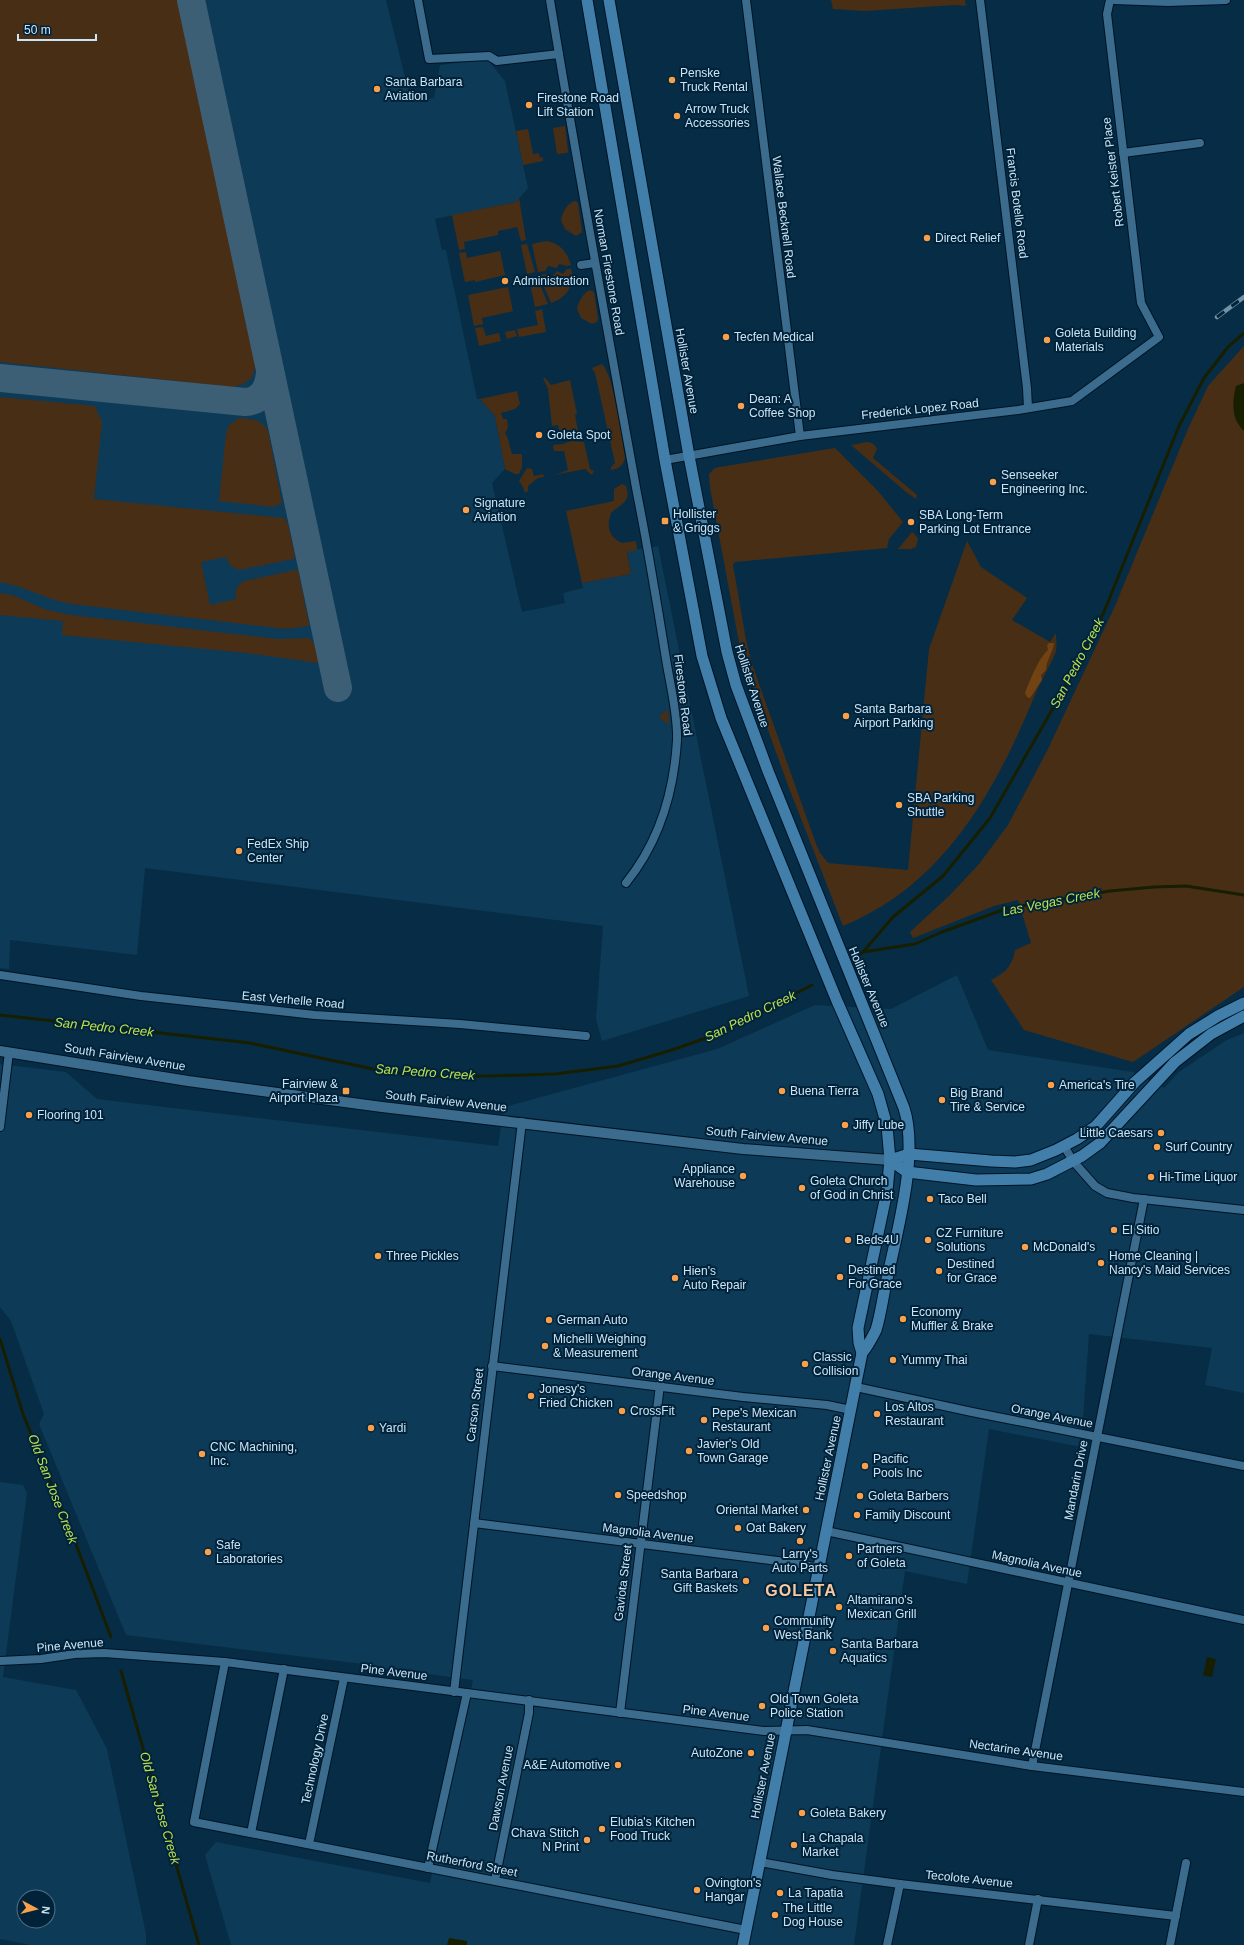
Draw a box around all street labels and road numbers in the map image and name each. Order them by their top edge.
street label: Robert Keister Place [1099,116,1127,227]
street label: Francis Botello Road [1003,147,1031,259]
street label: Wallace Becknell Road [770,155,798,279]
street label: Norman Firestone Road [591,208,627,336]
street label: Hollister Avenue [673,327,701,415]
street label: Frederick Lopez Road [861,396,979,422]
street label: Hollister Avenue [732,643,772,730]
street label: Firestone Road [671,653,695,737]
street label: Hollister Avenue [846,944,892,1030]
street label: East Verhelle Road [241,989,345,1011]
street label: South Fairview Avenue [63,1041,187,1074]
street label: South Fairview Avenue [384,1088,508,1114]
street label: South Fairview Avenue [705,1124,829,1148]
street label: Orange Avenue [631,1364,715,1388]
street label: Carson Street [464,1367,487,1443]
street label: Orange Avenue [1010,1401,1094,1431]
street label: Hollister Avenue [812,1414,844,1502]
street label: Mandarin Drive [1061,1438,1091,1521]
street label: Magnolia Avenue [602,1520,695,1546]
street label: Gaviota Street [611,1543,635,1622]
street label: Magnolia Avenue [991,1548,1084,1580]
street label: Pine Avenue [36,1635,104,1655]
street label: Pine Avenue [360,1661,429,1683]
street label: Pine Avenue [682,1702,751,1724]
street label: Technology Drive [299,1712,331,1805]
street label: Hollister Avenue [748,1732,778,1820]
street label: Nectarine Avenue [968,1736,1064,1764]
street label: Dawson Avenue [486,1744,516,1832]
street label: Rutherford Street [425,1848,519,1880]
street label: Tecolote Avenue [925,1867,1014,1891]

